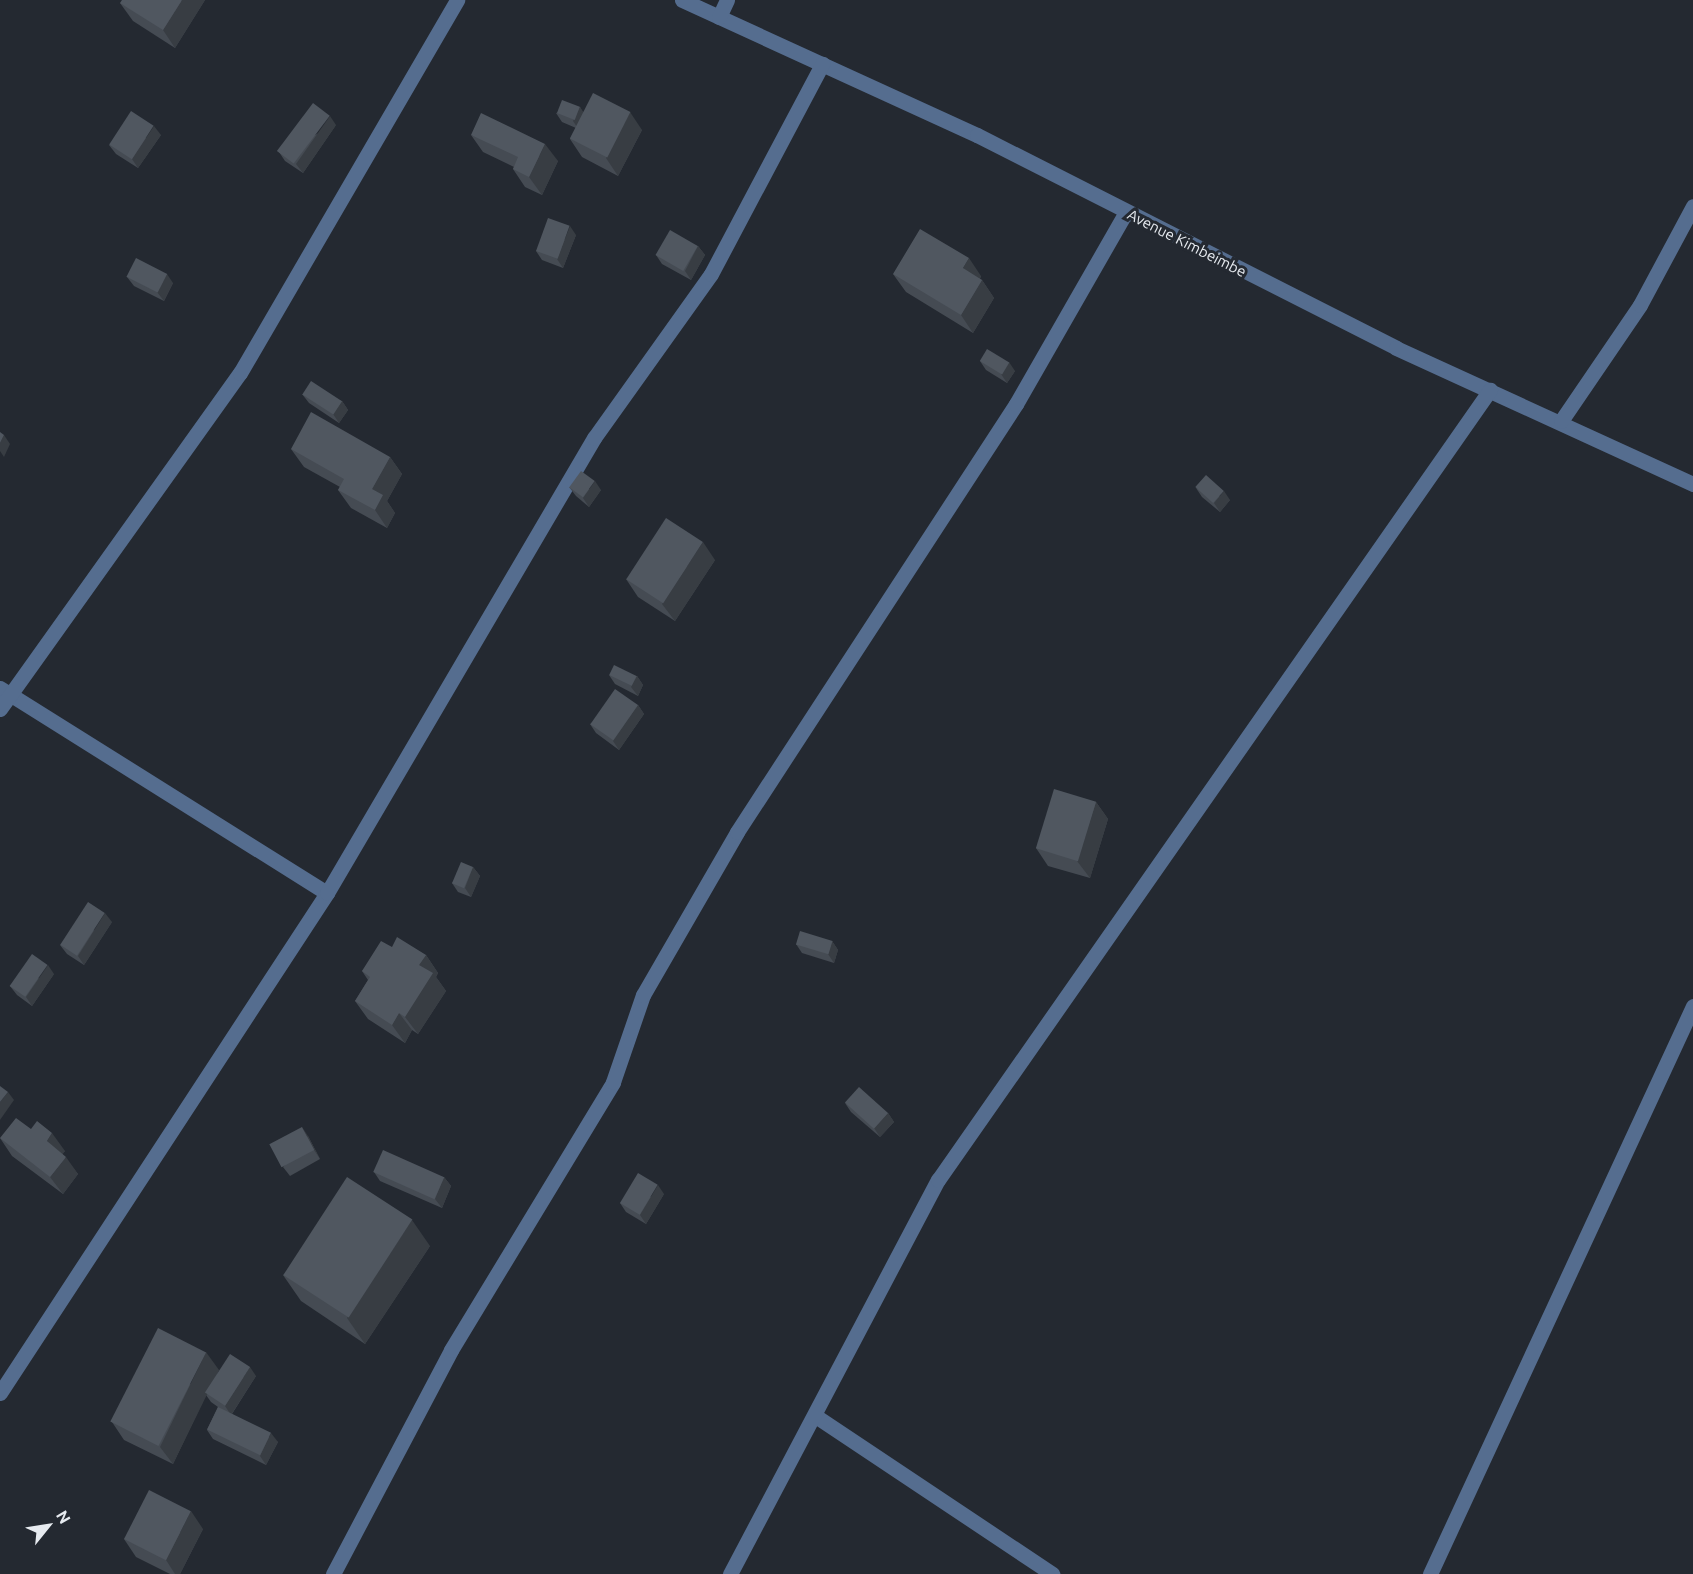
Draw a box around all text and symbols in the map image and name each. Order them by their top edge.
street label: Avenue Kimbeimbe [1125,205,1249,281]
north arrow [18,1496,78,1556]
text: N [53,1507,74,1527]

